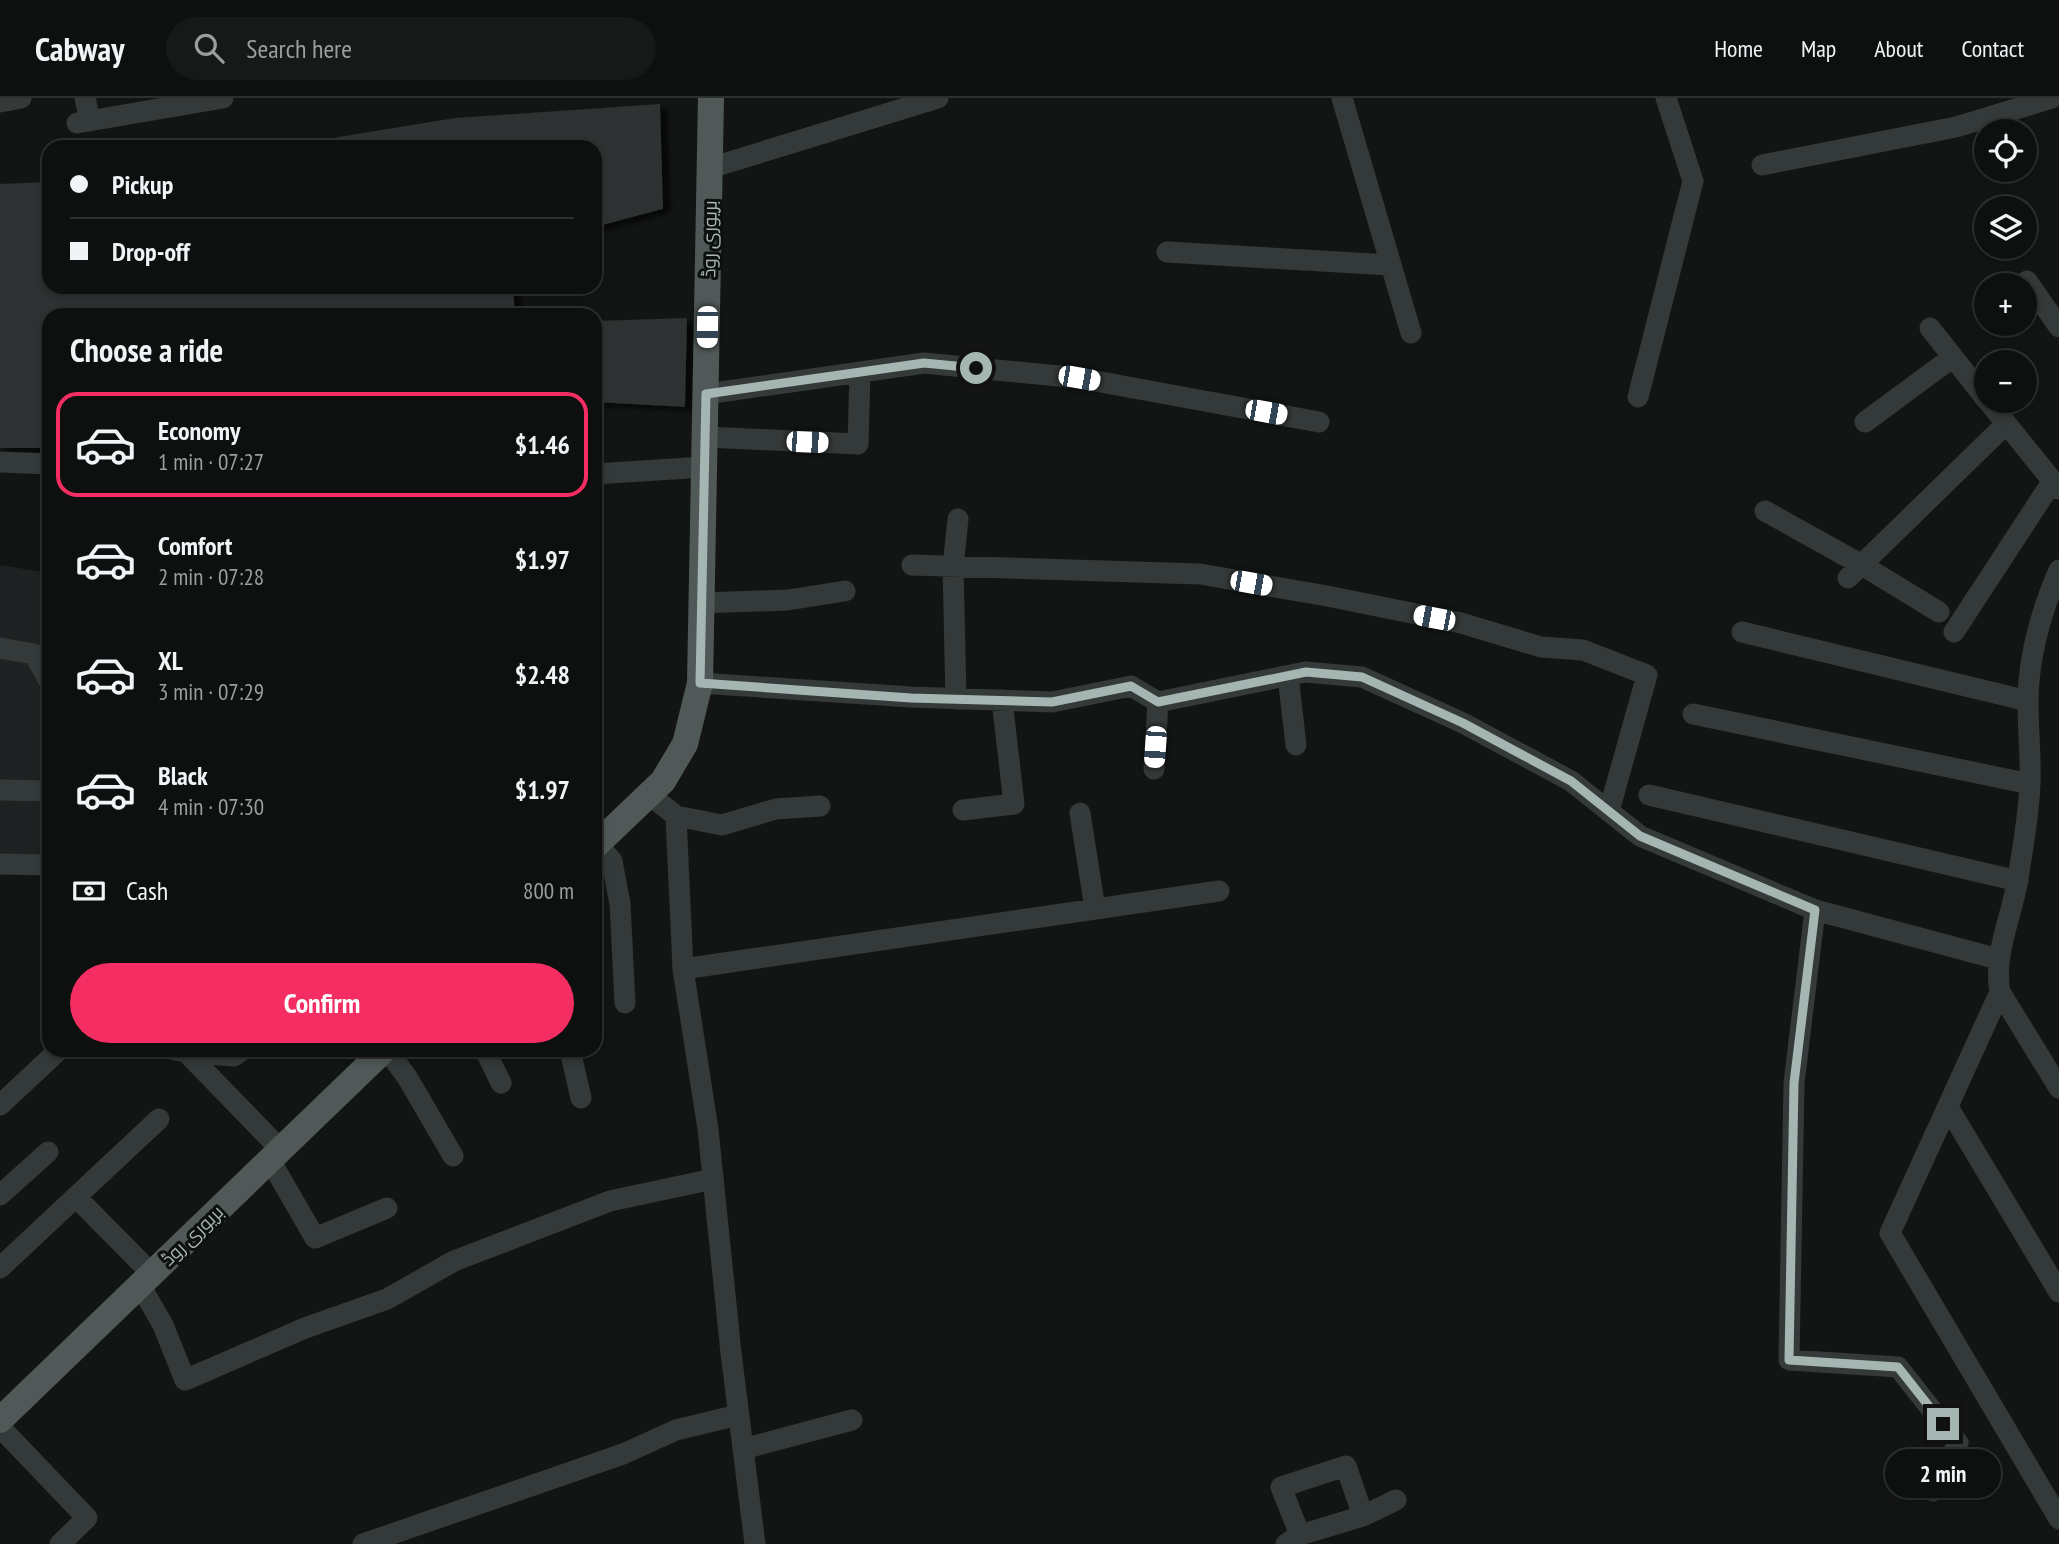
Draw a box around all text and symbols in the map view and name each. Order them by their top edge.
search box [166,17,656,80]
text: Cabway [35,27,124,70]
icon: search [190,29,228,67]
text: Search here [246,32,352,65]
text: Home [1714,33,1763,64]
text: Map [1801,33,1836,64]
text: About [1874,33,1923,64]
text: Contact [1961,33,2024,64]
map controls [1974,119,2037,413]
button: locate [1974,119,2037,182]
text: Pickup [112,168,173,201]
button: layers [1974,196,2037,259]
street label: بریوری روڈ [696,200,722,278]
text: Drop-off [112,235,190,268]
button: + [1974,273,2037,336]
car [697,306,718,348]
text: Choose a ride [70,329,223,371]
button: − [1974,350,2037,413]
route start [960,352,992,384]
car [1057,364,1102,392]
car [1244,398,1289,426]
icon: car [74,413,137,476]
text: Economy [158,414,240,447]
text: $1.46 [515,428,570,461]
car [786,431,829,453]
text: 1 min · 07:27 [158,447,264,476]
icon: car [74,528,137,591]
text: Comfort [158,529,232,562]
text: $1.97 [515,543,570,576]
text: 2 min · 07:28 [158,562,264,591]
car [1229,569,1274,597]
car [1412,604,1457,632]
icon: car [74,643,137,706]
text: XL [158,644,183,677]
text: $2.48 [515,658,570,691]
text: 3 min · 07:29 [158,677,264,706]
car [1144,725,1167,769]
icon: car [74,758,137,821]
text: Black [158,759,208,792]
text: $1.97 [515,773,570,806]
text: 4 min · 07:30 [158,792,264,821]
icon: cash [70,872,108,910]
text: Cash [126,874,168,907]
text: 800 m [523,876,574,905]
button: Confirm [70,963,574,1043]
street label: بریوری روڈ [156,1199,228,1271]
route end [1927,1408,1959,1440]
callout: 2 min [1885,1448,2001,1498]
text: 2 min [1920,1459,1966,1488]

